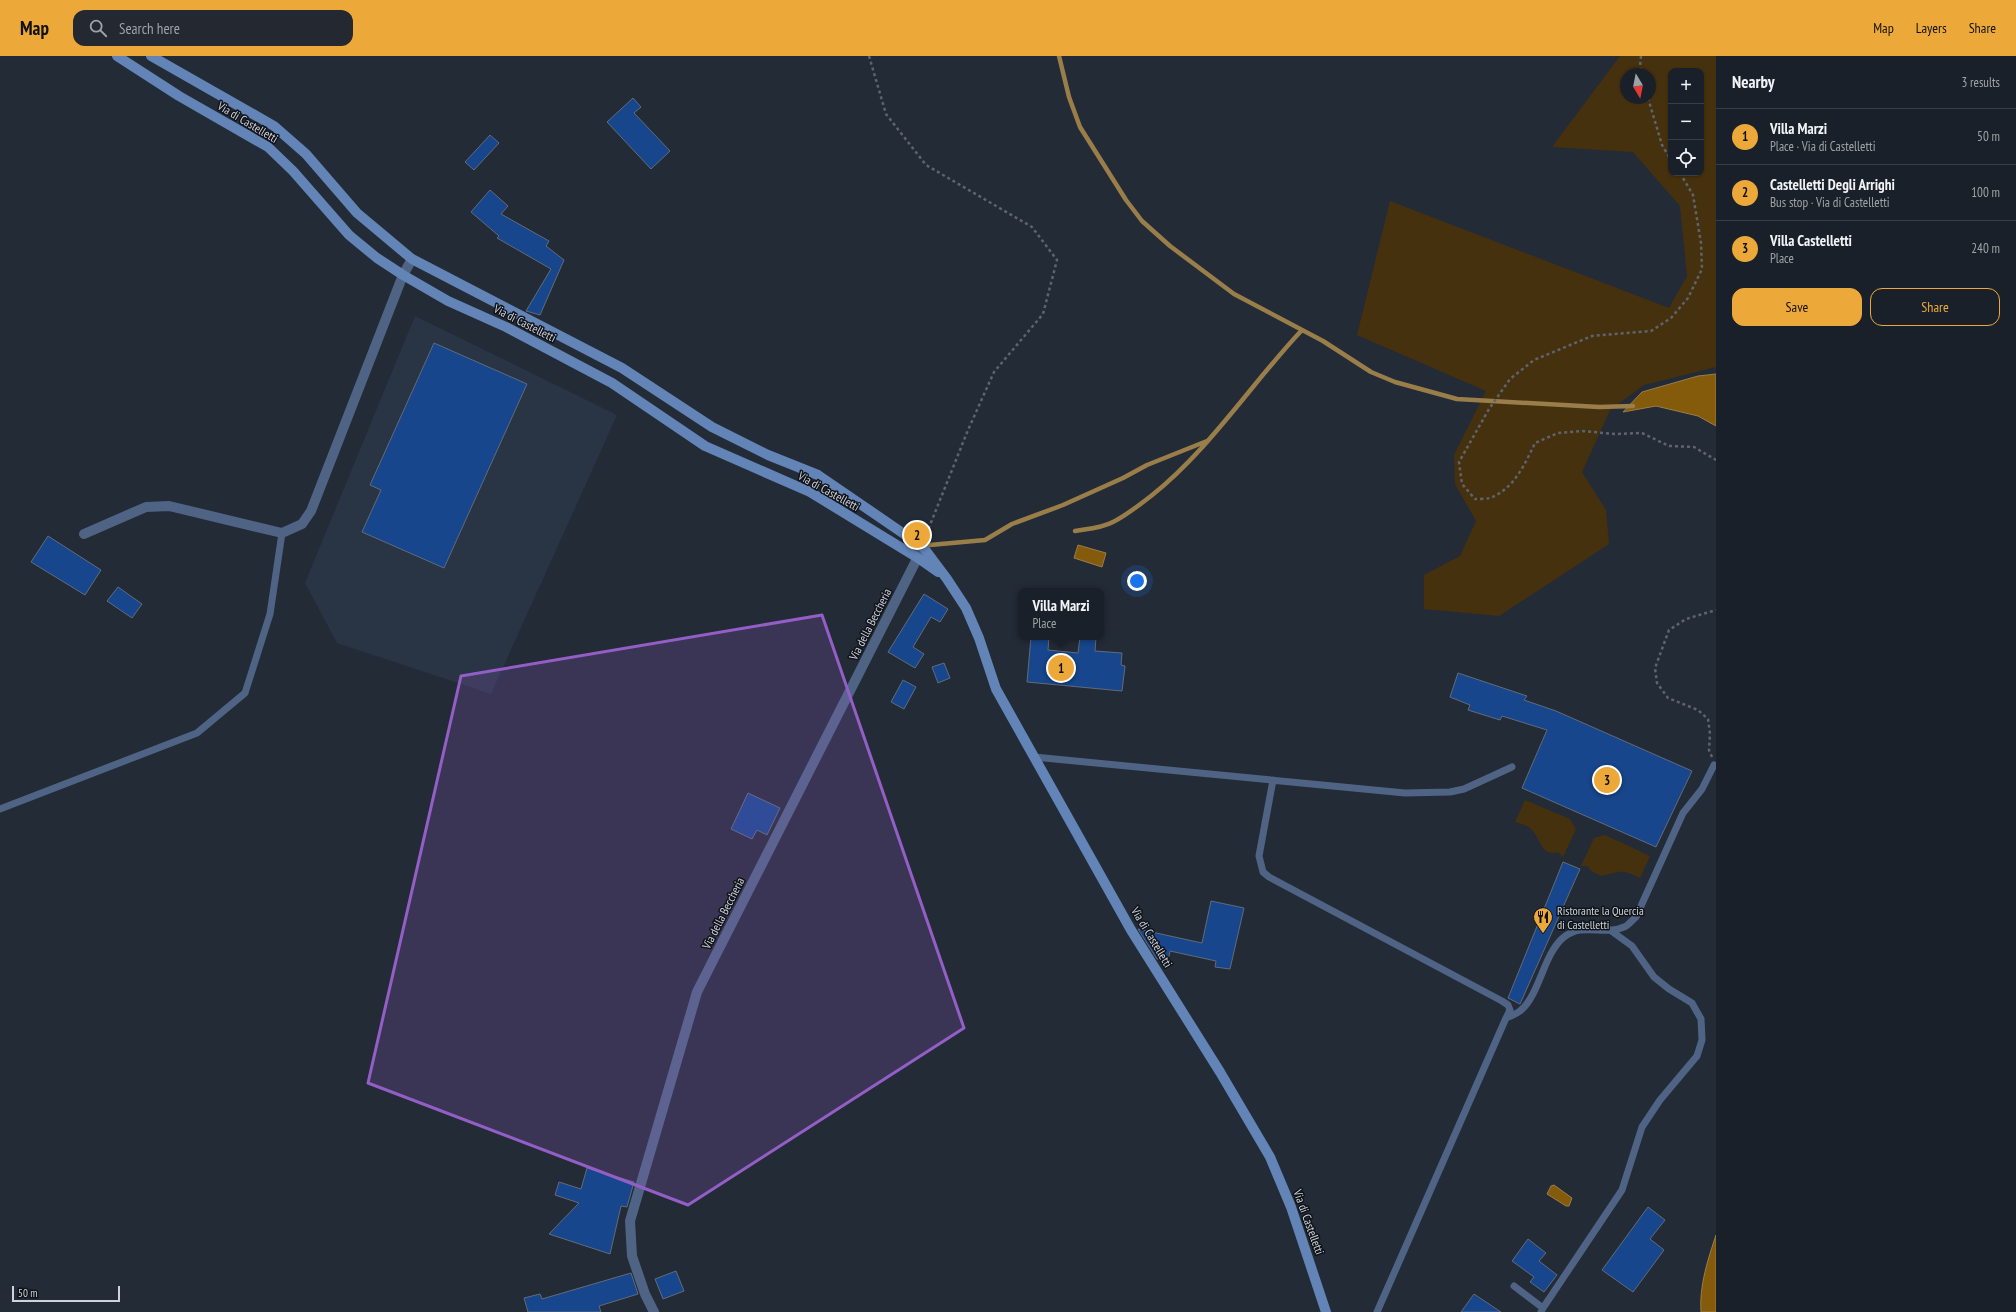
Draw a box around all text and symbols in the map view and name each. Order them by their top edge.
search box [73,10,353,46]
text: Map [20,16,49,40]
icon: search [87,17,109,39]
text: Search here [119,19,180,38]
text: Map [1873,19,1894,37]
text: Layers [1916,19,1947,37]
text: Share [1969,19,1996,37]
north arrow [1620,68,1656,104]
map controls [1668,68,1704,176]
button: + [1668,68,1704,104]
text: Nearby [1732,71,1775,93]
text: 3 results [1961,74,2000,91]
street label: Via di Castelletti [214,98,281,146]
button: − [1668,104,1704,140]
text: Villa Marzi [1770,119,1827,138]
text: 1 [1742,128,1748,145]
text: 50 m [1977,128,2000,145]
text: Place · Via di Castelletti [1770,138,1875,155]
button: locate [1668,140,1704,176]
text: Castelletti Degli Arrighi [1770,175,1895,194]
text: 2 [1742,184,1748,201]
text: 100 m [1971,184,2000,201]
text: Bus stop · Via di Castelletti [1770,194,1890,211]
text: Villa Castelletti [1770,231,1852,250]
text: 3 [1742,240,1748,257]
text: 240 m [1971,240,2000,257]
text: Place [1770,250,1794,267]
button: Save [1732,288,1862,326]
button: Share [1870,288,2000,326]
street label: Via di Castelletti [490,300,559,345]
street label: Via di Castelletti [795,467,862,514]
pin: 2 [904,520,930,550]
your location [1127,571,1147,591]
street label: Via della Beccheria [845,586,895,663]
popup [1018,588,1104,640]
text: Villa Marzi [1032,596,1090,615]
text: Place [1032,615,1056,632]
pin: 1 [1048,653,1074,683]
pin: 3 [1594,765,1620,795]
street label: Via della Beccheria [698,875,748,952]
street label: Via di Castelletti [1128,903,1176,970]
place label: Ristorante la Quercia di Castelletti [1557,903,1644,932]
restaurant icon: Ristorante la Quercia di Castelletti [1532,906,1554,934]
street label: Via di Castelletti [1290,1187,1328,1257]
scale bar [12,1284,120,1303]
text: 50 m [18,1286,37,1300]

